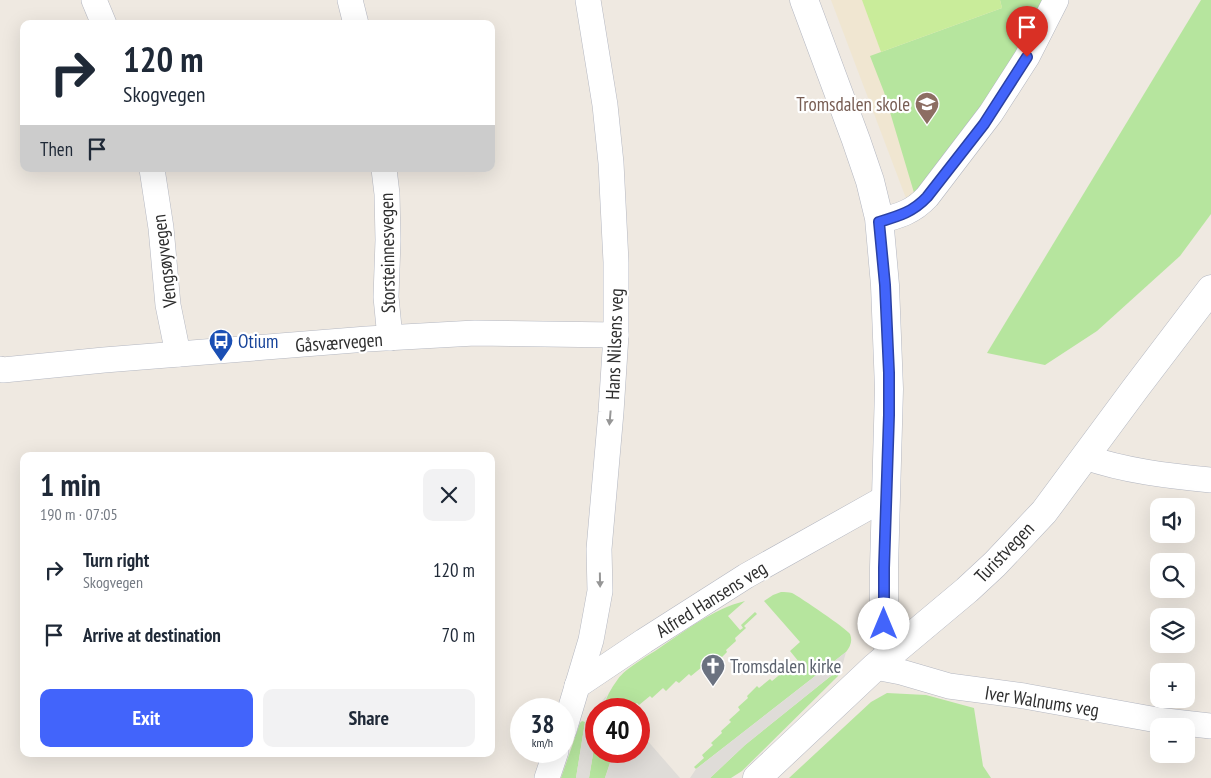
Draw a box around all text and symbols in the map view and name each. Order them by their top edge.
pin [1006,6,1048,57]
icon: arrive [1013,13,1041,41]
text: 120 m [123,36,204,82]
icon: right [40,40,105,105]
text: Skogvegen [123,80,205,108]
school or university icon: Tromsdalen skole [914,91,940,125]
place label: Tromsdalen skole [796,92,910,116]
icon: arrive [83,135,111,163]
text: Then [40,137,73,161]
street label: Storsteinnesvegen [374,193,400,313]
street label: Vengsøyvegen [146,213,182,310]
street label: Hans Nilsens veg [600,288,628,400]
street label: Gåsværvegen [294,327,384,357]
bus stop icon: Otium [208,328,234,362]
place label: Otium [238,329,278,353]
one-way arrow [606,411,614,427]
text: 1 min [40,465,101,504]
button: close [423,469,475,521]
map controls [1150,498,1195,763]
button: sound [1150,498,1195,543]
text: 190 m · 07:05 [40,504,118,524]
street label: Turistvegen [969,517,1039,587]
text: Turn right [83,548,149,572]
button: search [1150,553,1195,598]
street label: Alfred Hansens veg [651,555,771,643]
icon: right [40,556,68,584]
text: 120 m [433,558,475,582]
text: Skogvegen [83,572,143,592]
one-way arrow [596,573,604,589]
position arrow [857,597,909,649]
button: layers [1150,608,1195,653]
icon: arrive [40,621,68,649]
text: Arrive at destination [83,623,221,647]
text: 70 m [442,623,475,647]
church icon: Tromsdalen kirke [700,653,726,687]
place label: Tromsdalen kirke [730,654,841,678]
button: + [1150,663,1195,708]
street label: Iver Walnums veg [983,680,1101,722]
button: Exit [40,689,253,747]
button: Share [263,689,475,747]
speed limit sign: 40 [585,698,650,763]
text: 38 [531,708,554,740]
button: − [1150,718,1195,763]
text: km/h [532,735,553,750]

